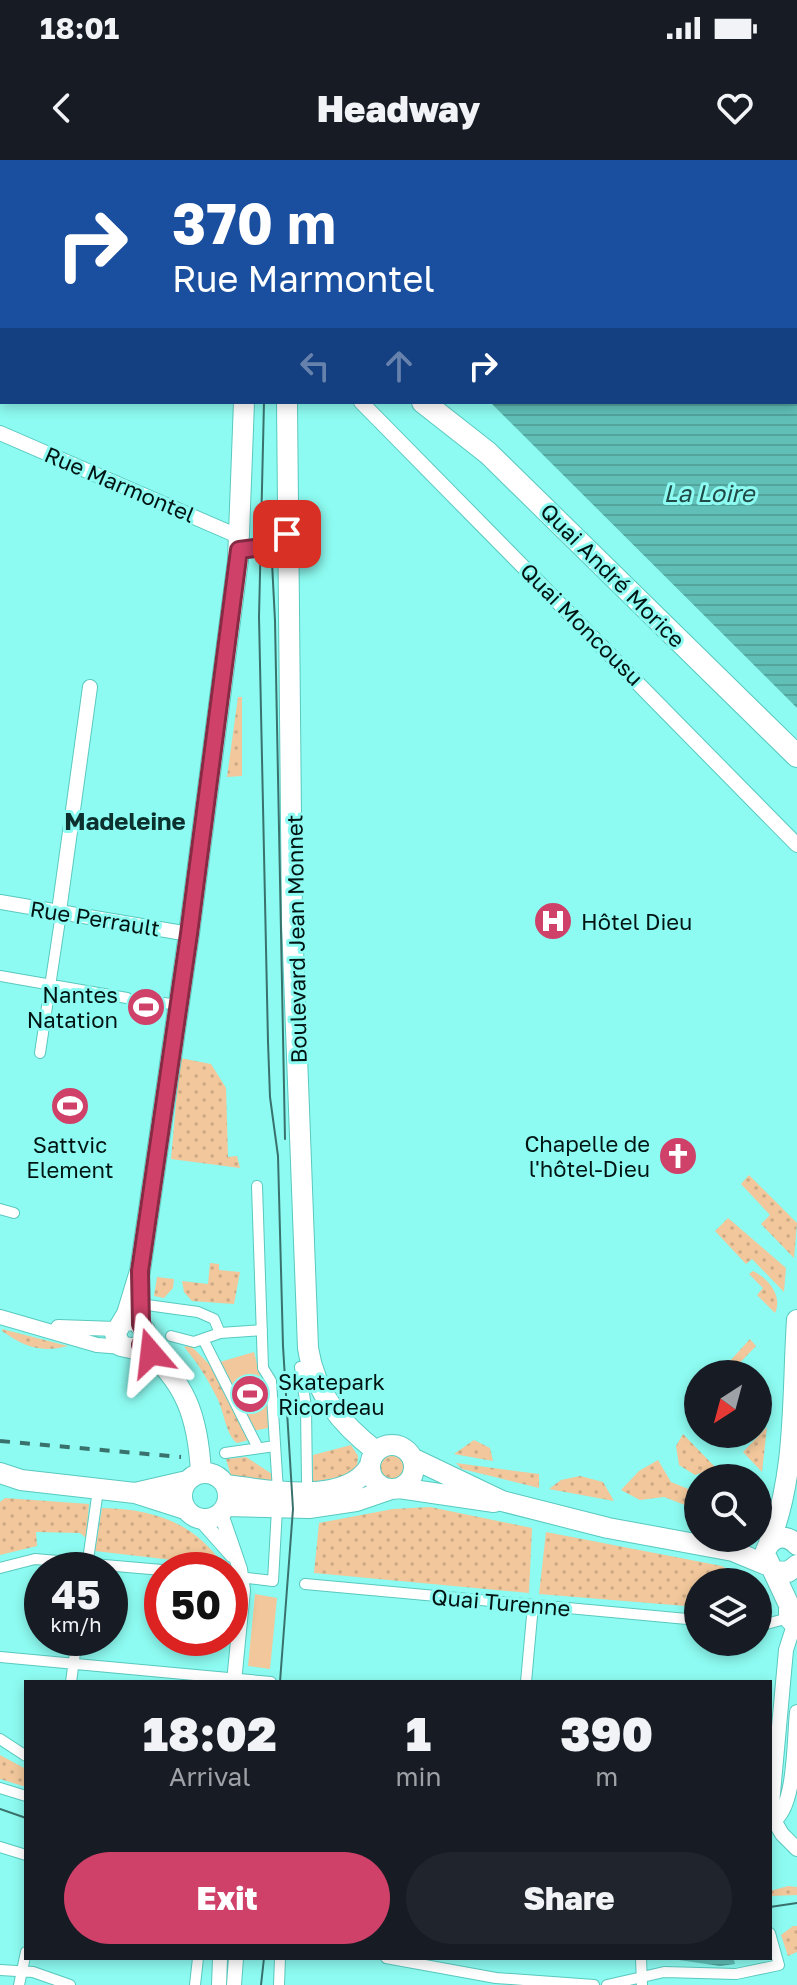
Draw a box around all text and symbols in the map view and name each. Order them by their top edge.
text: 18:01 [40,10,119,46]
icon: back [40,86,84,130]
icon: heart [713,86,757,130]
text: Headway [317,87,480,130]
text: 370 m [172,189,336,256]
icon: right [40,192,144,296]
text: Rue Marmontel [172,257,435,300]
icon: left [293,344,337,388]
icon: ahead [377,344,421,388]
icon: right [461,344,505,388]
street label: Rue Marmontel [41,440,199,528]
water label: La Loire [664,478,756,507]
street label: Quai André Morice [535,497,691,653]
pin [253,500,321,568]
icon: arrive [265,512,309,556]
street label: Quai Moncousu [515,557,649,691]
district label: Madeleine [64,806,186,835]
street label: Boulevard Jean Monnet [280,814,312,1064]
street label: Rue Perrault [28,894,162,942]
hospital icon: Hôtel Dieu [532,900,574,942]
place label: Hôtel Dieu [581,908,692,935]
place label: Nantes Natation [27,981,118,1033]
sports icon: Nantes Natation [125,986,167,1028]
sports icon: Sattvic Element [49,1085,91,1127]
place label: Chapelle de l'hôtel-Dieu [524,1130,650,1182]
place label: Sattvic Element [26,1131,114,1183]
church icon: Chapelle de l'hôtel-Dieu [657,1135,699,1177]
position arrow [109,1311,193,1395]
north arrow [684,1360,772,1448]
map controls [684,1360,772,1656]
place label: Skatepark Ricordeau [278,1368,385,1420]
sports icon: Skatepark Ricordeau [229,1373,271,1415]
button: search [684,1464,772,1552]
speed limit sign: 50 [144,1552,248,1656]
button: layers [684,1568,772,1656]
text: 45 [51,1570,101,1618]
street label: Quai Turenne [430,1582,572,1622]
text: km/h [51,1612,101,1636]
text: 18:02 [143,1704,277,1762]
text: 1 [406,1704,431,1762]
text: 390 [560,1704,653,1762]
text: Arrival [169,1761,250,1792]
text: min [395,1761,441,1792]
text: m [595,1761,618,1792]
button: Exit [64,1852,390,1944]
button: Share [406,1852,732,1944]

